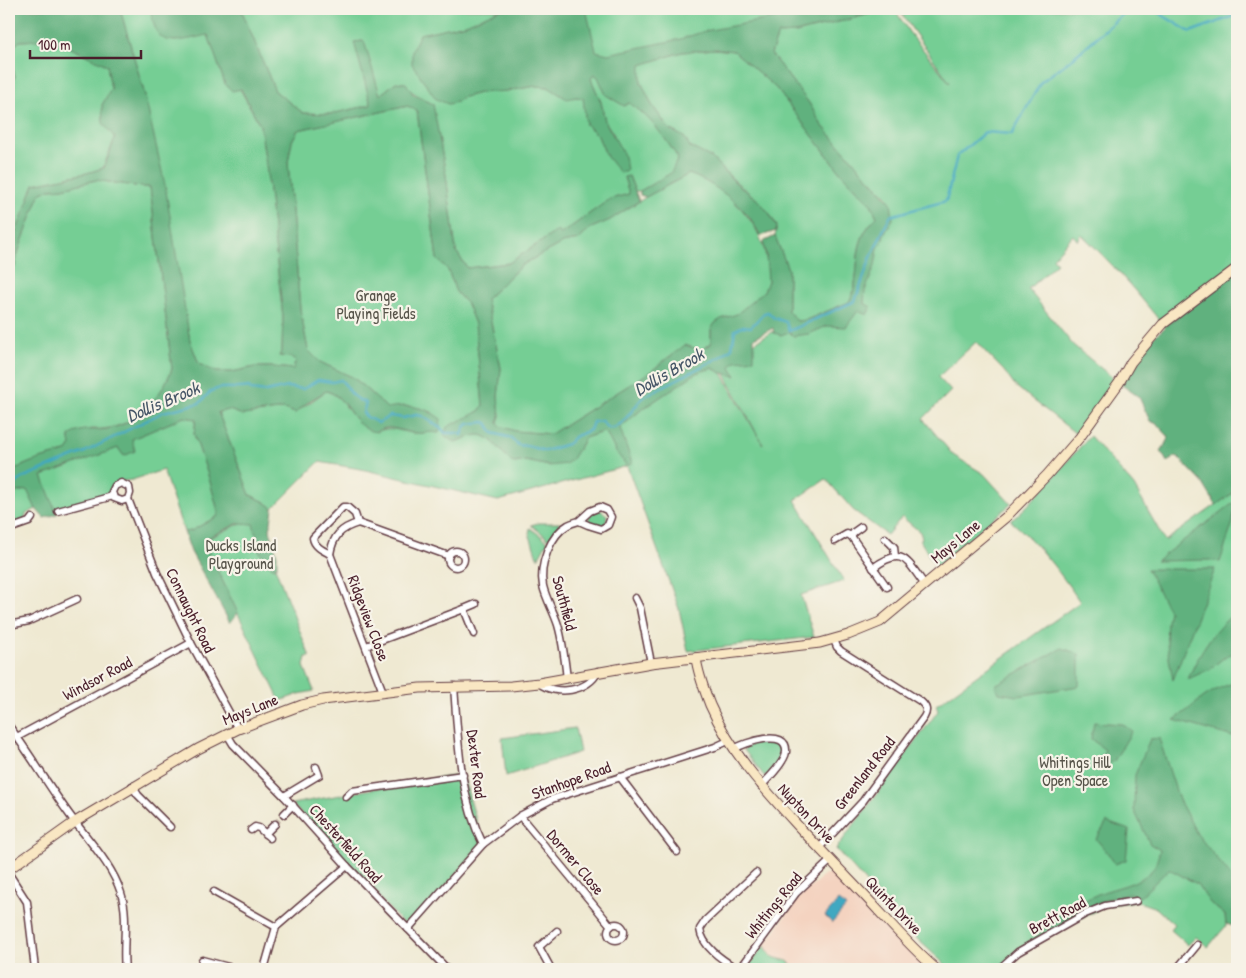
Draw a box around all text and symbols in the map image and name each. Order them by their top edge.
scale bar [30,28,141,60]
text: 100 m [38,34,71,55]
park label: Grange Playing Fields [336,284,416,324]
water label: Dollis Brook [629,341,710,402]
water label: Dollis Brook [123,374,204,428]
street label: Mays Lane [926,513,985,568]
park label: Ducks Island Playground [206,534,276,574]
street label: Connaught Road [161,564,221,656]
street label: Ridgeview Close [343,572,396,665]
street label: Southfield [547,573,583,633]
street label: Windsor Road [58,651,136,705]
street label: Mays Lane [219,688,282,730]
street label: Dexter Road [462,728,492,800]
street label: Greenland Road [828,732,900,814]
park label: Whitings Hill Open Space [1039,751,1111,791]
street label: Stanhope Road [528,756,614,804]
street label: Nupton Drive [773,778,841,848]
street label: Chesterfield Road [305,799,387,887]
street label: Dormer Close [542,825,610,900]
street label: Whitings Road [739,867,807,943]
street label: Quinta Drive [861,871,928,939]
street label: Brett Road [1025,891,1089,939]

